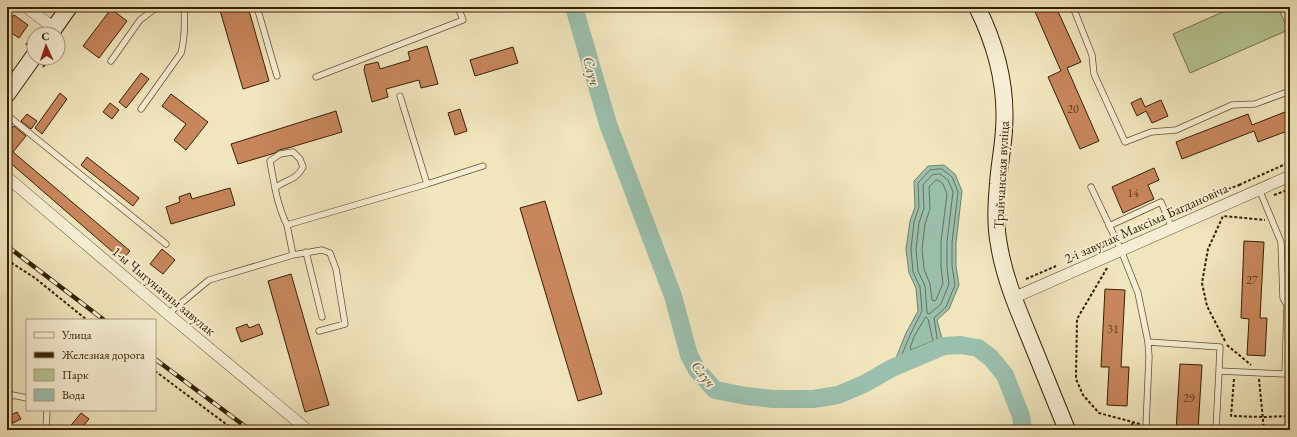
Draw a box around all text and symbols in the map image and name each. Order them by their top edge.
north arrow [26,26,66,66]
text: С [41,29,50,43]
water label: Случ [579,54,605,88]
house number: 20 [1067,101,1079,117]
street label: Трайчанская вуліца [989,120,1013,229]
street label: 2-і завулак Максіма Багдановіча [1061,179,1231,267]
house number: 14 [1127,185,1139,201]
street label: 1-ы Чыгуначны завулак [108,242,220,340]
house number: 27 [1246,272,1258,288]
legend [26,319,156,411]
house number: 31 [1107,321,1119,337]
text: Улица [61,327,92,343]
text: Железная дорога [61,347,145,363]
water label: Случ [687,357,721,391]
text: Парк [62,367,89,383]
text: Вода [62,387,85,403]
house number: 29 [1183,390,1195,406]

